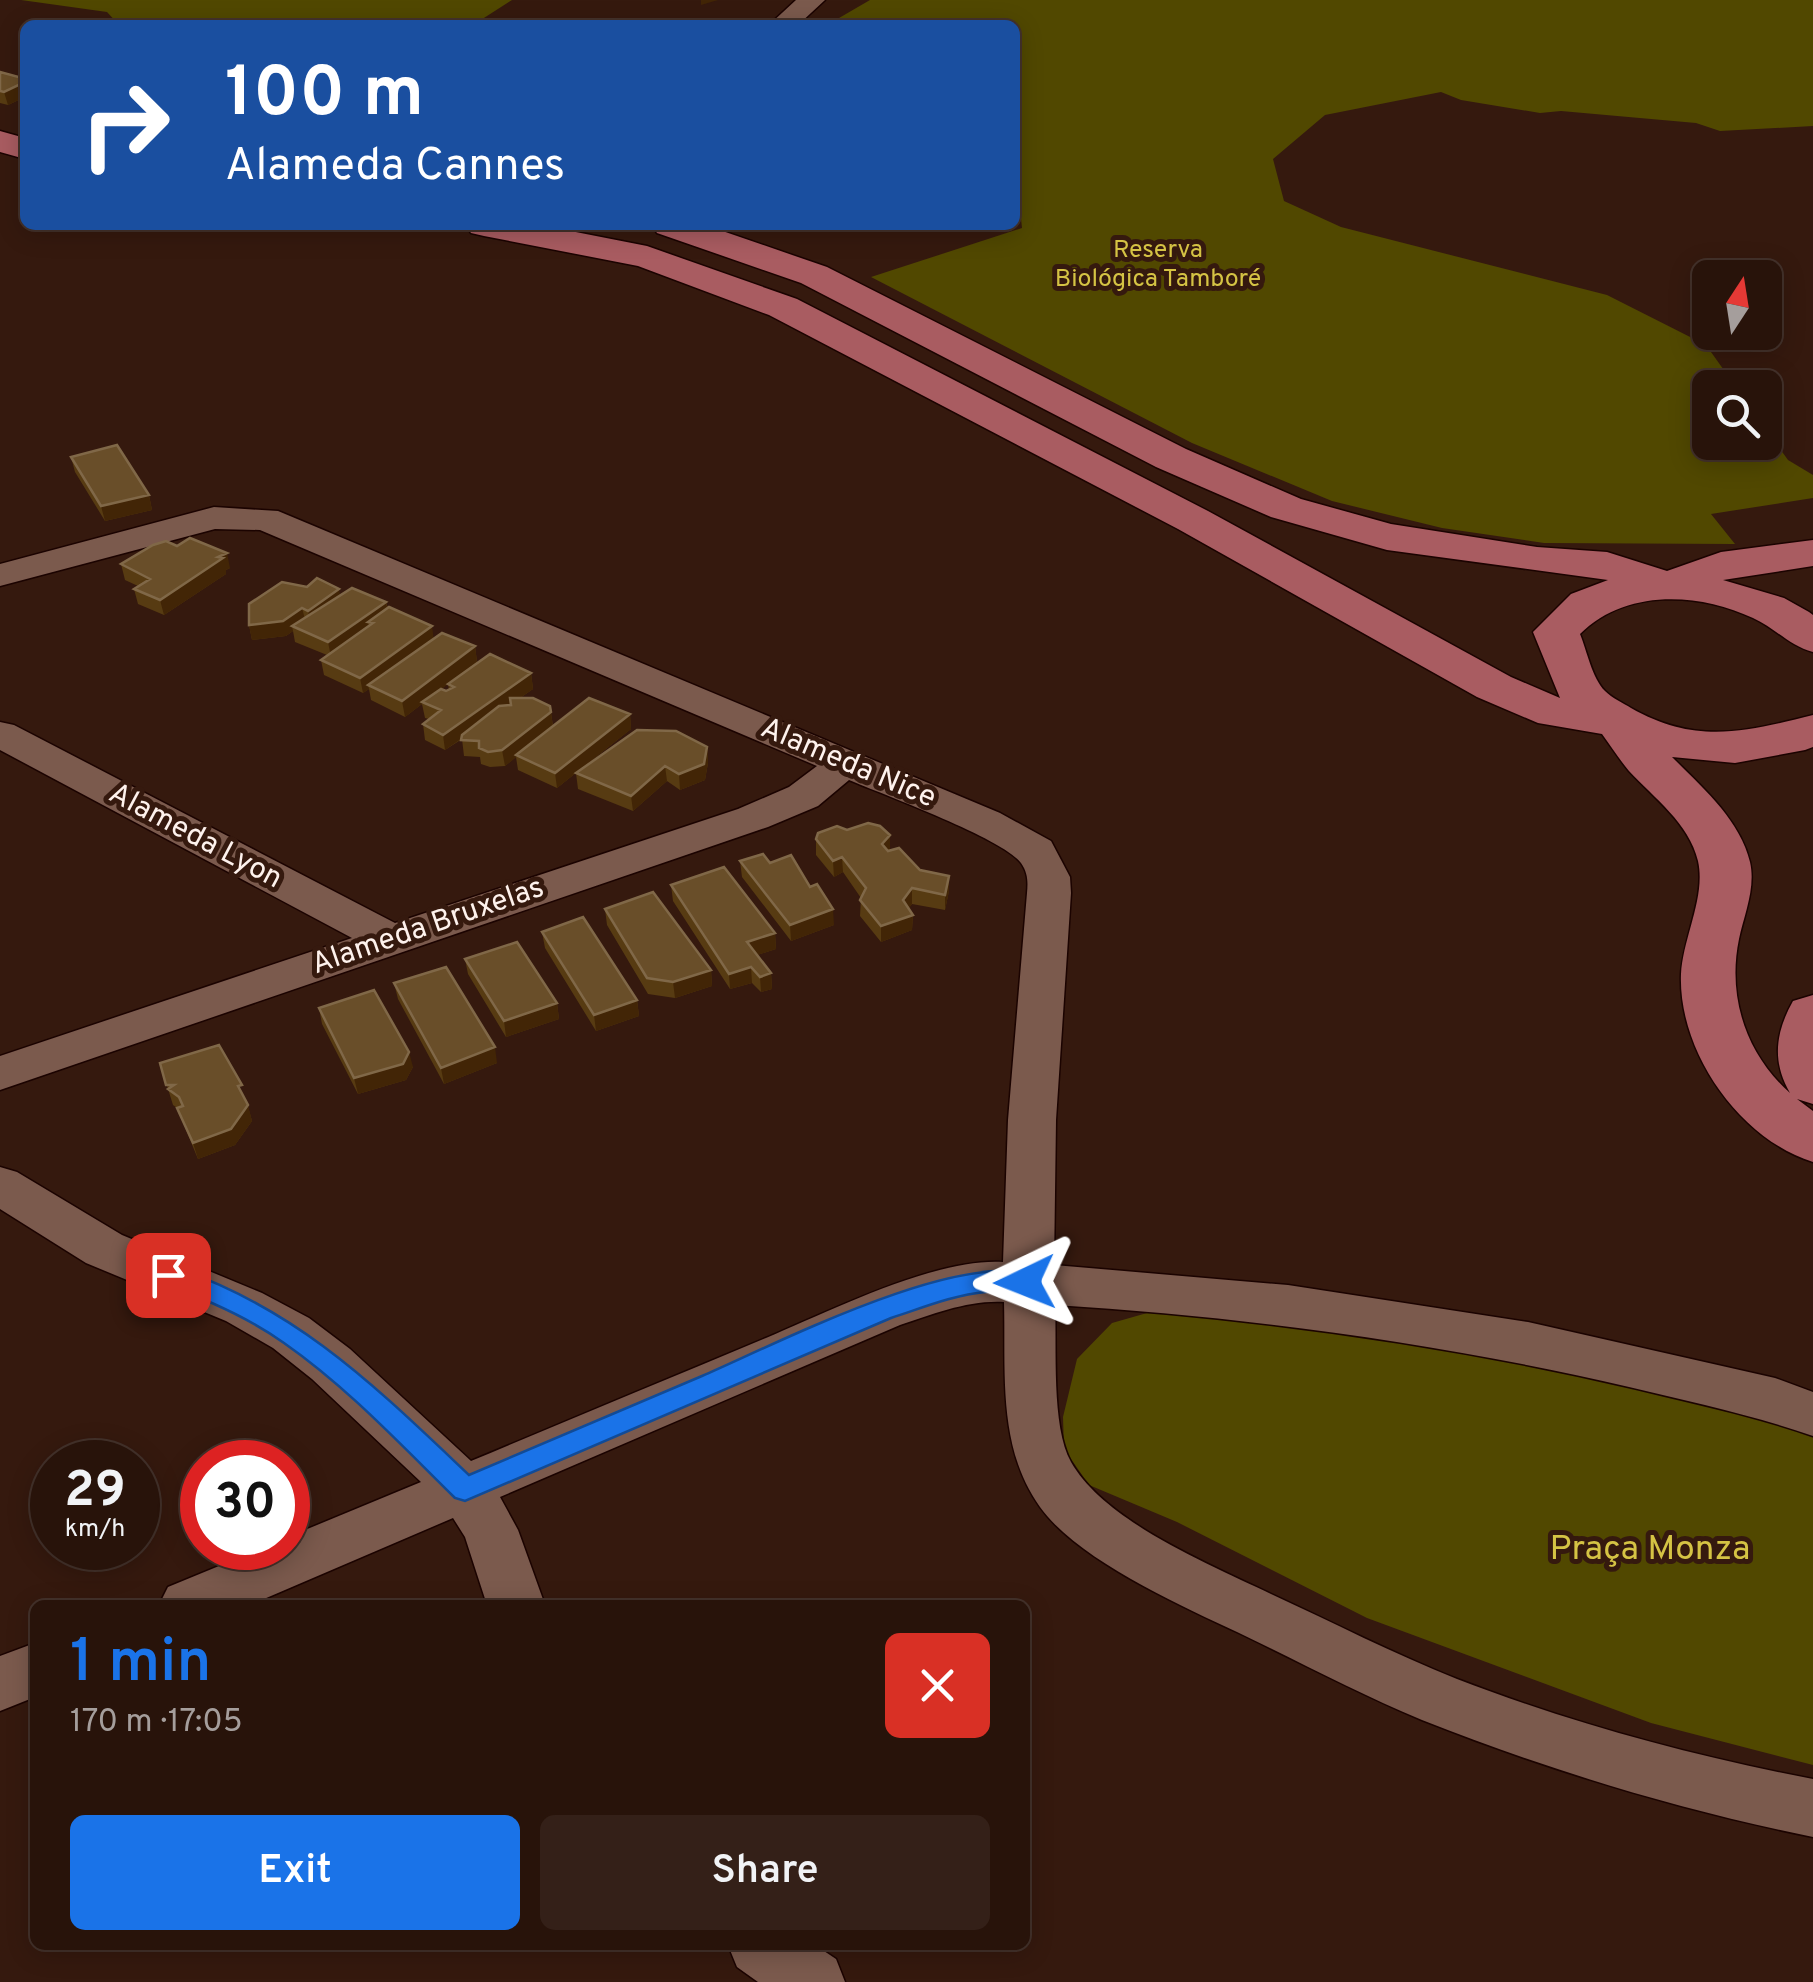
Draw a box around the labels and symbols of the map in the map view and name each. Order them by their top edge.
park label: Reserva Biológica Tamboré [1055,235,1261,296]
north arrow [1692,260,1782,350]
street label: Alameda Nice [755,710,941,818]
street label: Alameda Lyon [102,776,288,898]
street label: Alameda Bruxelas [307,870,549,984]
position arrow [973,1230,1077,1334]
pin [126,1233,211,1318]
speed limit sign: 30 [180,1440,310,1570]
park label: Praça Monza [1549,1528,1751,1572]

